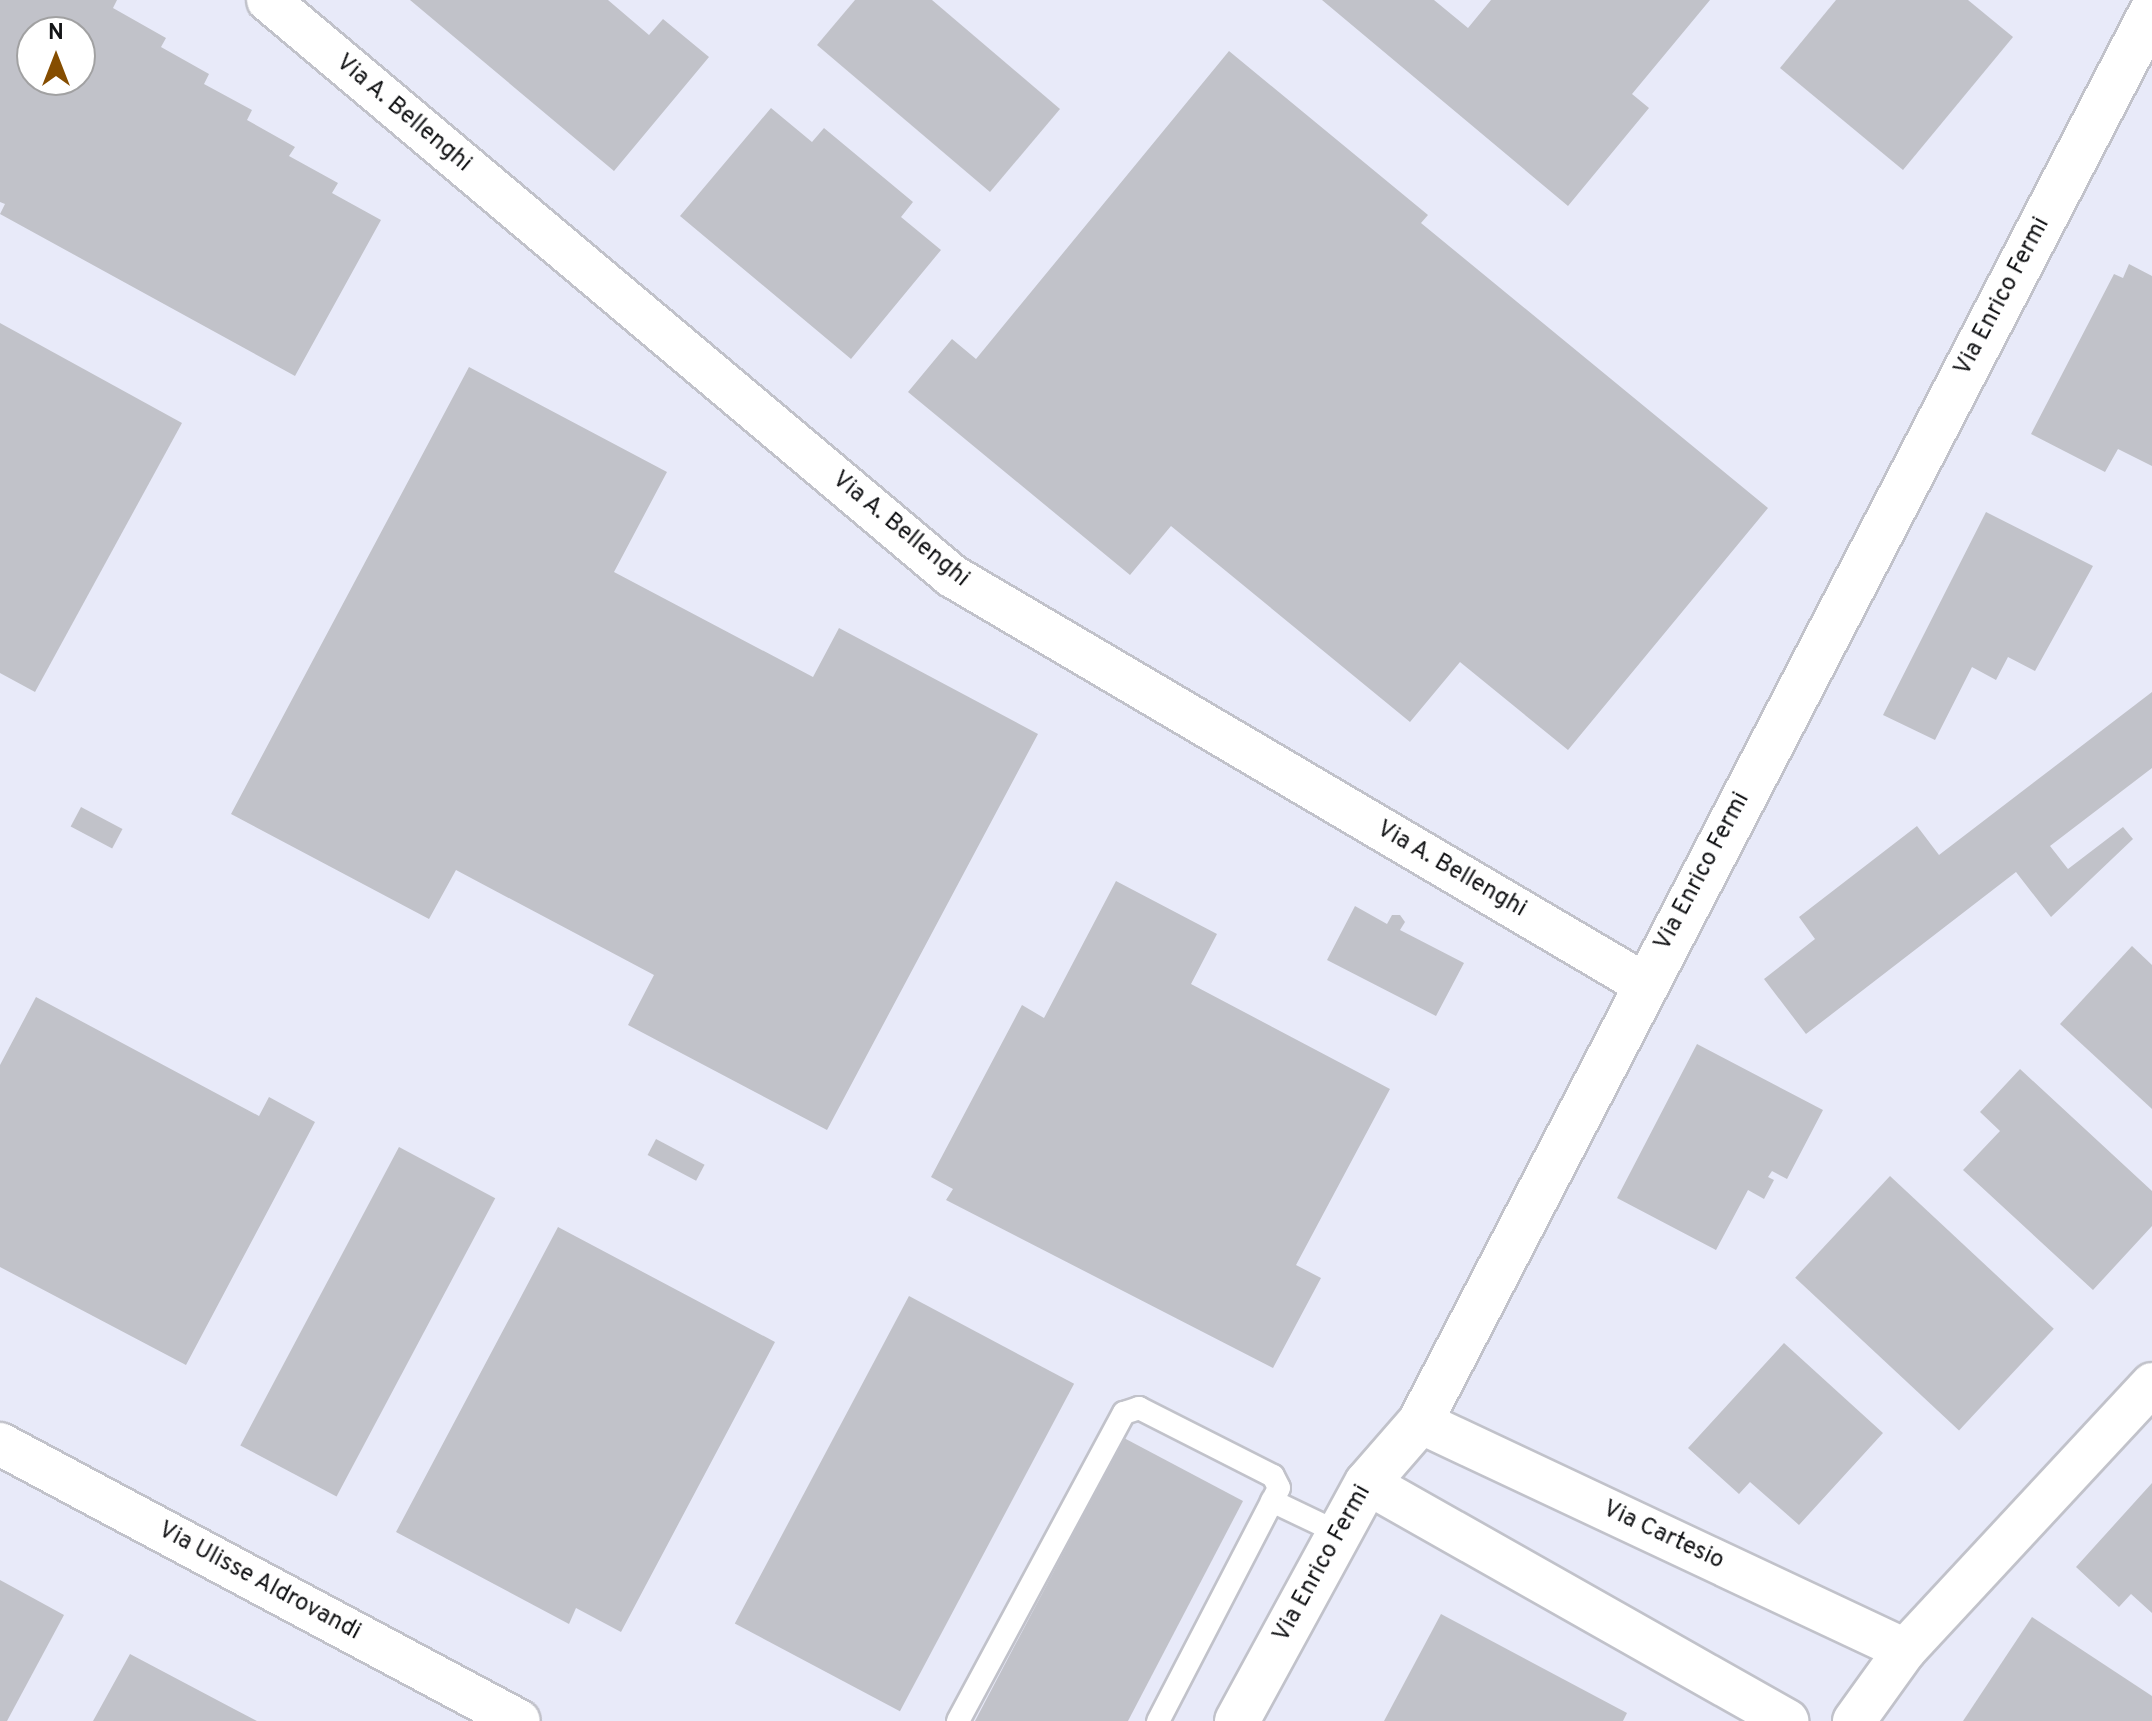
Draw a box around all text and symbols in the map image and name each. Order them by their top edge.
north arrow [16,16,96,96]
text: N [48,20,64,47]
street label: Via A. Bellenghi [329,49,477,179]
street label: Via Enrico Fermi [1949,213,2057,381]
street label: Via A. Bellenghi [825,466,975,594]
street label: Via Enrico Fermi [1649,788,1757,956]
street label: Via A. Bellenghi [1371,815,1531,925]
street label: Via Enrico Fermi [1268,1480,1378,1648]
street label: Via Cartesio [1598,1495,1728,1577]
street label: Via Ulisse Aldrovandi [152,1516,366,1648]

